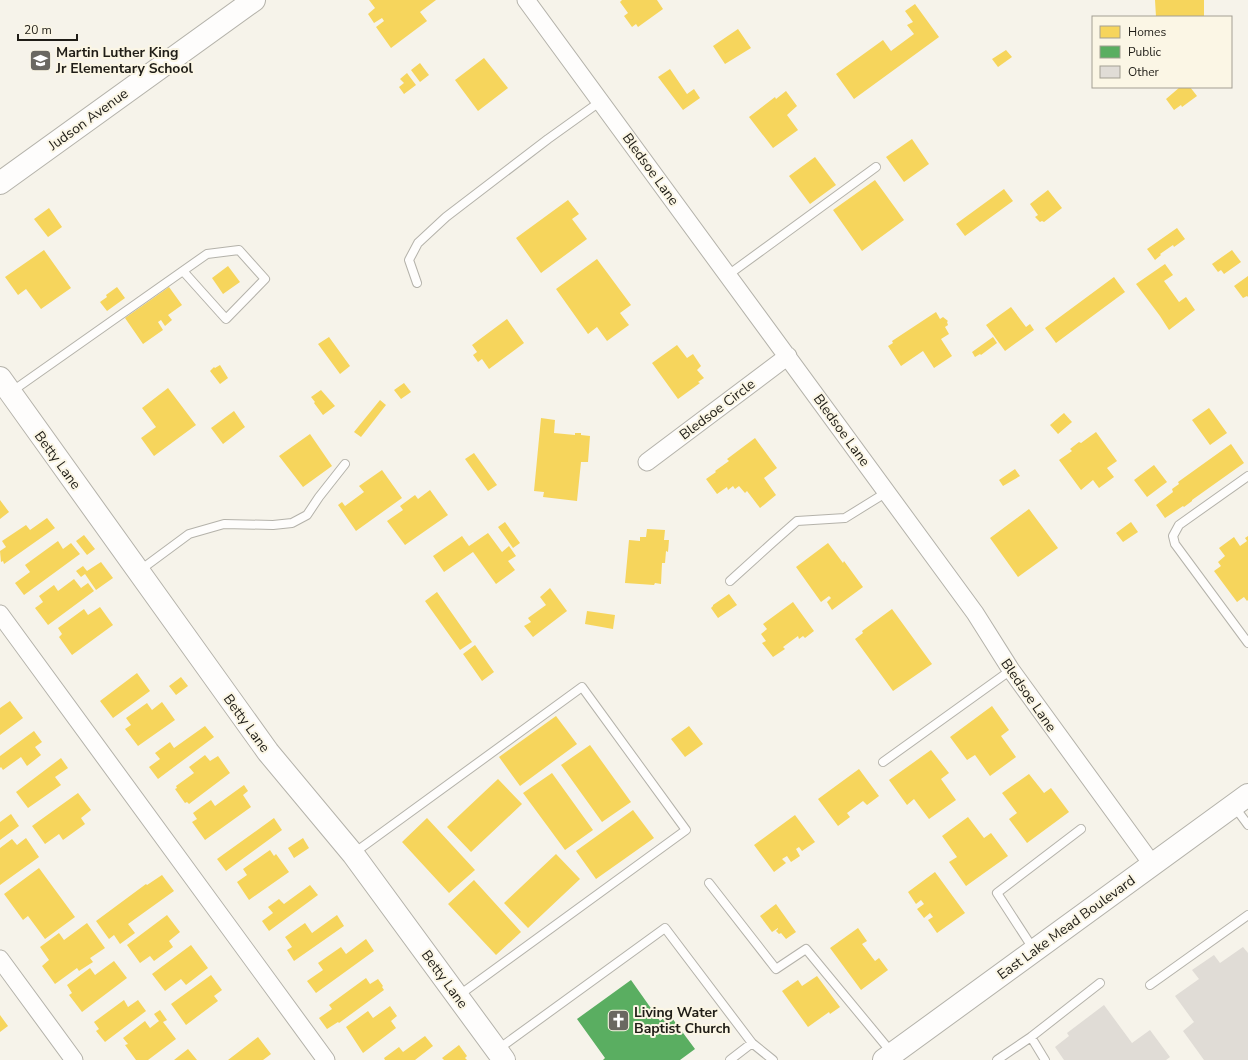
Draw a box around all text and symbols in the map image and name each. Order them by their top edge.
scale bar [18,16,77,42]
legend [1092,16,1232,88]
text: 20 m [24,22,52,38]
text: Homes [1128,24,1166,40]
place label: Martin Luther King Jr Elementary School [55,43,193,78]
text: Public [1128,44,1162,60]
school or university icon: Martin Luther King Jr Elementary School [28,47,54,73]
text: Other [1128,64,1160,80]
street label: Judson Avenue [44,84,132,155]
street label: Bledsoe Lane [618,129,683,209]
street label: Bledsoe Circle [676,375,759,444]
street label: Bledsoe Lane [809,390,874,470]
street label: Betty Lane [30,427,85,493]
street label: Bledsoe Lane [996,655,1061,736]
street label: Betty Lane [219,690,274,756]
street label: East Lake Mead Boulevard [993,871,1139,984]
street label: Betty Lane [417,946,472,1012]
place label: Living Water Baptist Church [634,1003,730,1038]
church icon: Living Water Baptist Church [606,1007,632,1033]

